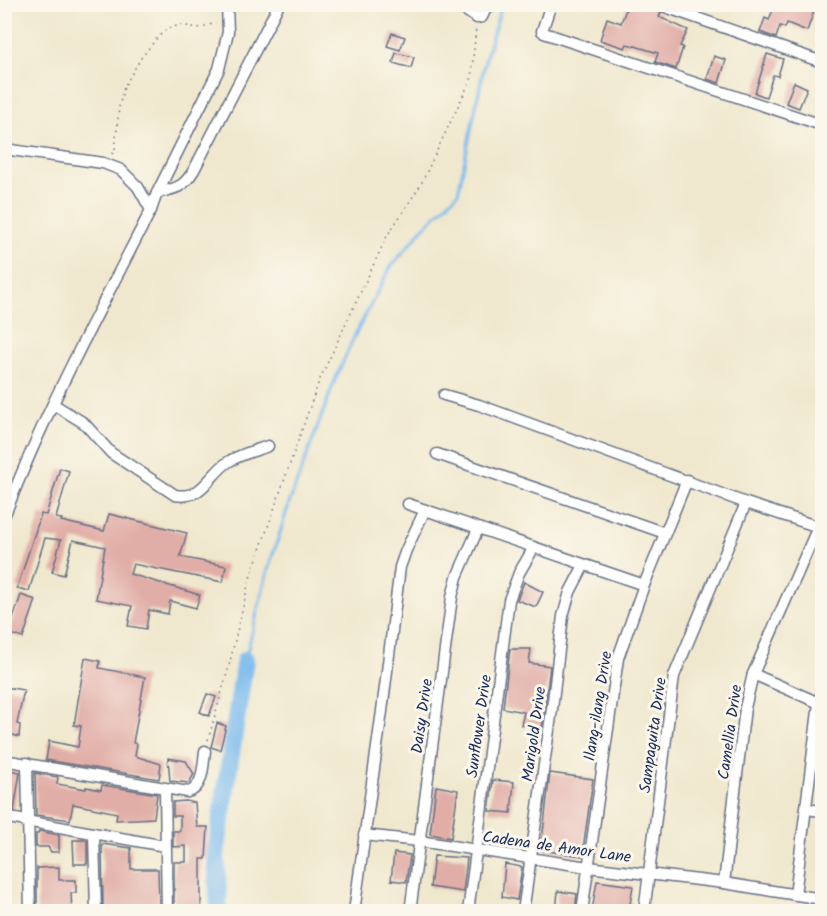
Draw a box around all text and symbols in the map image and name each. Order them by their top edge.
street label: Ilang-ilang Drive [577,649,620,763]
street label: Sunflower Drive [460,673,499,779]
street label: Sampaguita Drive [633,676,674,795]
street label: Daisy Drive [405,677,440,755]
street label: Camellia Drive [711,683,750,781]
street label: Marigold Drive [515,685,554,783]
street label: Cadena de Amor Lane [481,825,633,870]

